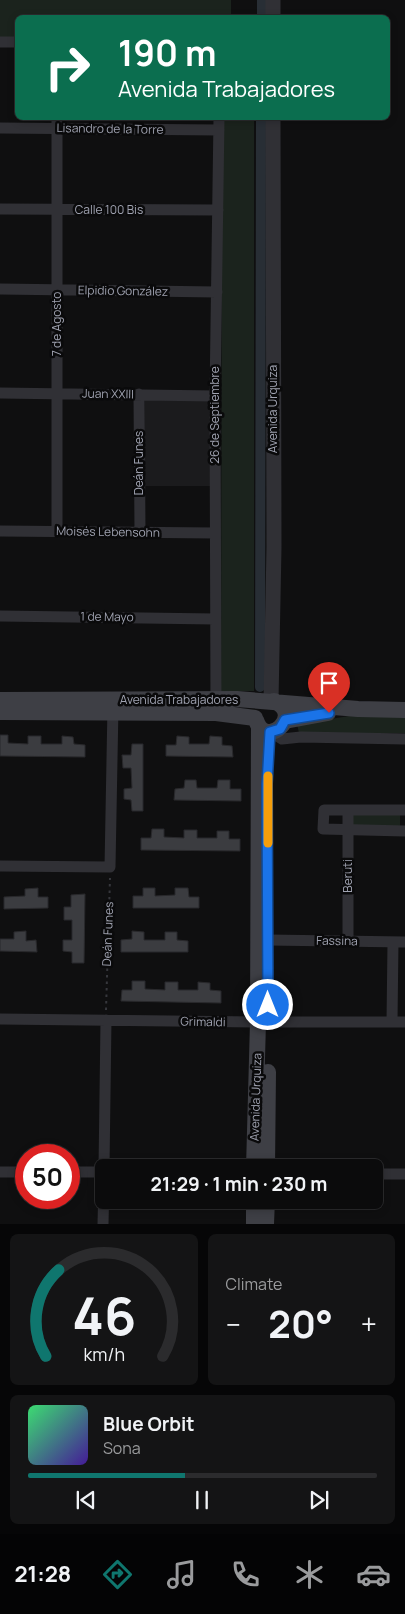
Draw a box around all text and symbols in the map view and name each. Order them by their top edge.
text: 190 m [118,29,217,77]
icon: right [35,35,100,100]
text: Avenida Trabajadores [118,74,335,104]
street label: Lisandro de la Torre [56,119,164,138]
street label: Calle 100 Bis [75,201,143,218]
street label: Elpidio González [78,281,168,300]
street label: 7 de Agosto [48,292,65,356]
street label: Avenida Urquiza [264,365,281,453]
street label: 26 de Septiembre [206,366,223,464]
street label: Juan XXIII [82,385,134,402]
street label: Deán Funes [130,431,147,495]
street label: Moisés Lebensohn [56,522,160,541]
street label: 1 de Mayo [80,608,134,625]
pin [308,662,350,713]
icon: arrive [315,669,343,697]
street label: Avenida Trabajadores [120,691,238,708]
street label: Beruti [339,859,356,893]
street label: Deán Funes [98,901,117,967]
street label: Fassina [316,932,358,949]
position arrow [241,978,293,1030]
street label: Grimaldi [180,1013,226,1030]
street label: Avenida Urquiza [245,1053,266,1141]
speed limit sign: 50 [15,1144,80,1209]
text: 21:29 · 1 min · 230 m [151,1171,327,1197]
text: Climate [226,1273,282,1295]
text: 46 [72,1280,136,1351]
text: 20° [268,1297,333,1349]
text: − [226,1305,241,1343]
text: + [361,1305,377,1343]
text: km/h [83,1342,125,1366]
text: Blue Orbit [103,1411,195,1437]
text: Sona [103,1437,141,1459]
icon: previous [72,1486,100,1514]
icon: pause [188,1486,216,1514]
icon: next [305,1486,333,1514]
icon: directions [100,1557,135,1592]
icon: music [164,1557,199,1592]
icon: phone [228,1557,263,1592]
icon: climate [292,1557,327,1592]
icon: car [356,1557,391,1592]
text: 21:28 [14,1559,71,1589]

